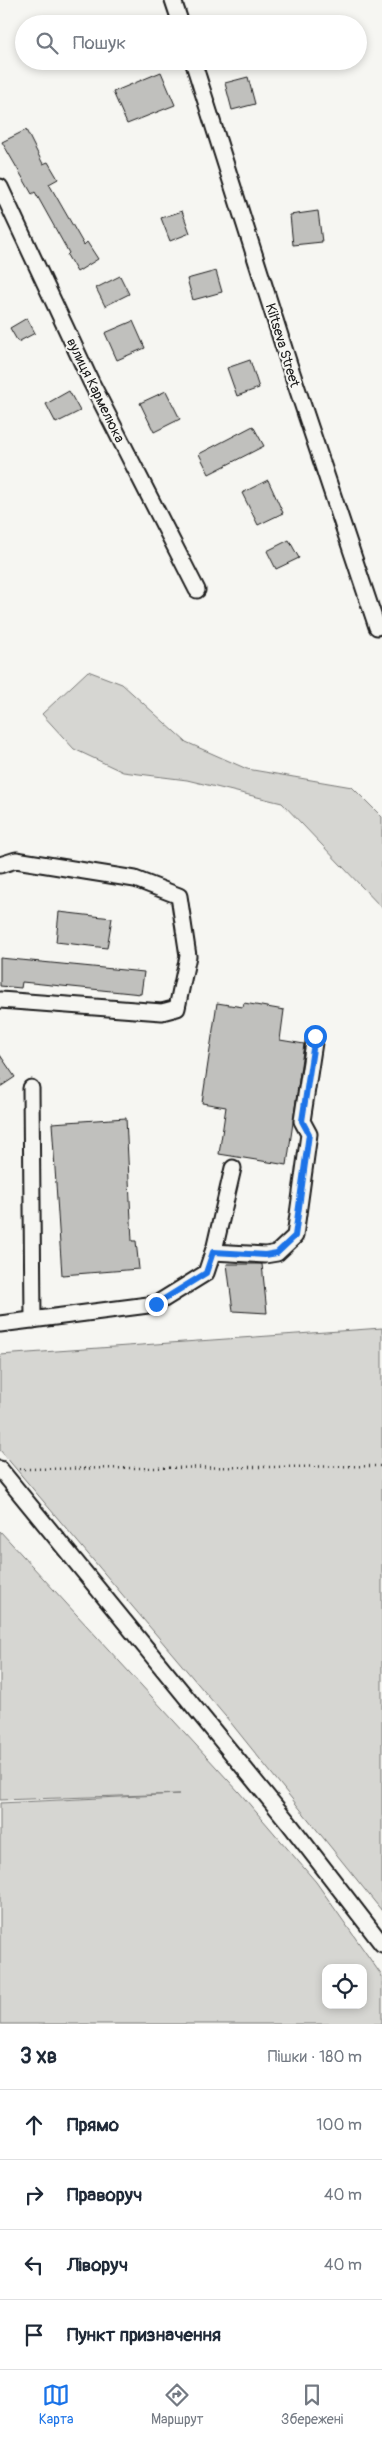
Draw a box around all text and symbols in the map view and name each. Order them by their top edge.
search box [15,15,367,70]
icon: search [33,29,61,57]
text: Пошук [73,31,126,55]
street label: Kiltseva Street [262,301,303,390]
street label: вулиця Кармелюка [63,335,128,445]
route start [304,1025,327,1048]
route end [145,1293,168,1316]
map controls [322,1964,367,2009]
button: locate [322,1964,367,2009]
text: 3 хв [20,2043,57,2070]
text: Пішки · 180 m [268,2047,362,2067]
icon: ahead [20,2111,48,2139]
text: Прямо [67,2113,119,2137]
text: 100 m [316,2115,362,2135]
icon: right [20,2181,48,2209]
text: Праворуч [67,2183,142,2207]
text: 40 m [324,2185,362,2205]
icon: left [20,2251,48,2279]
text: Ліворуч [67,2253,128,2277]
text: 40 m [324,2255,362,2275]
icon: arrive [20,2321,48,2349]
text: Пункт призначення [67,2323,221,2347]
tab: Карта [39,2381,73,2428]
tab: Маршрут [151,2381,204,2428]
tab: Збережені [281,2381,343,2428]

